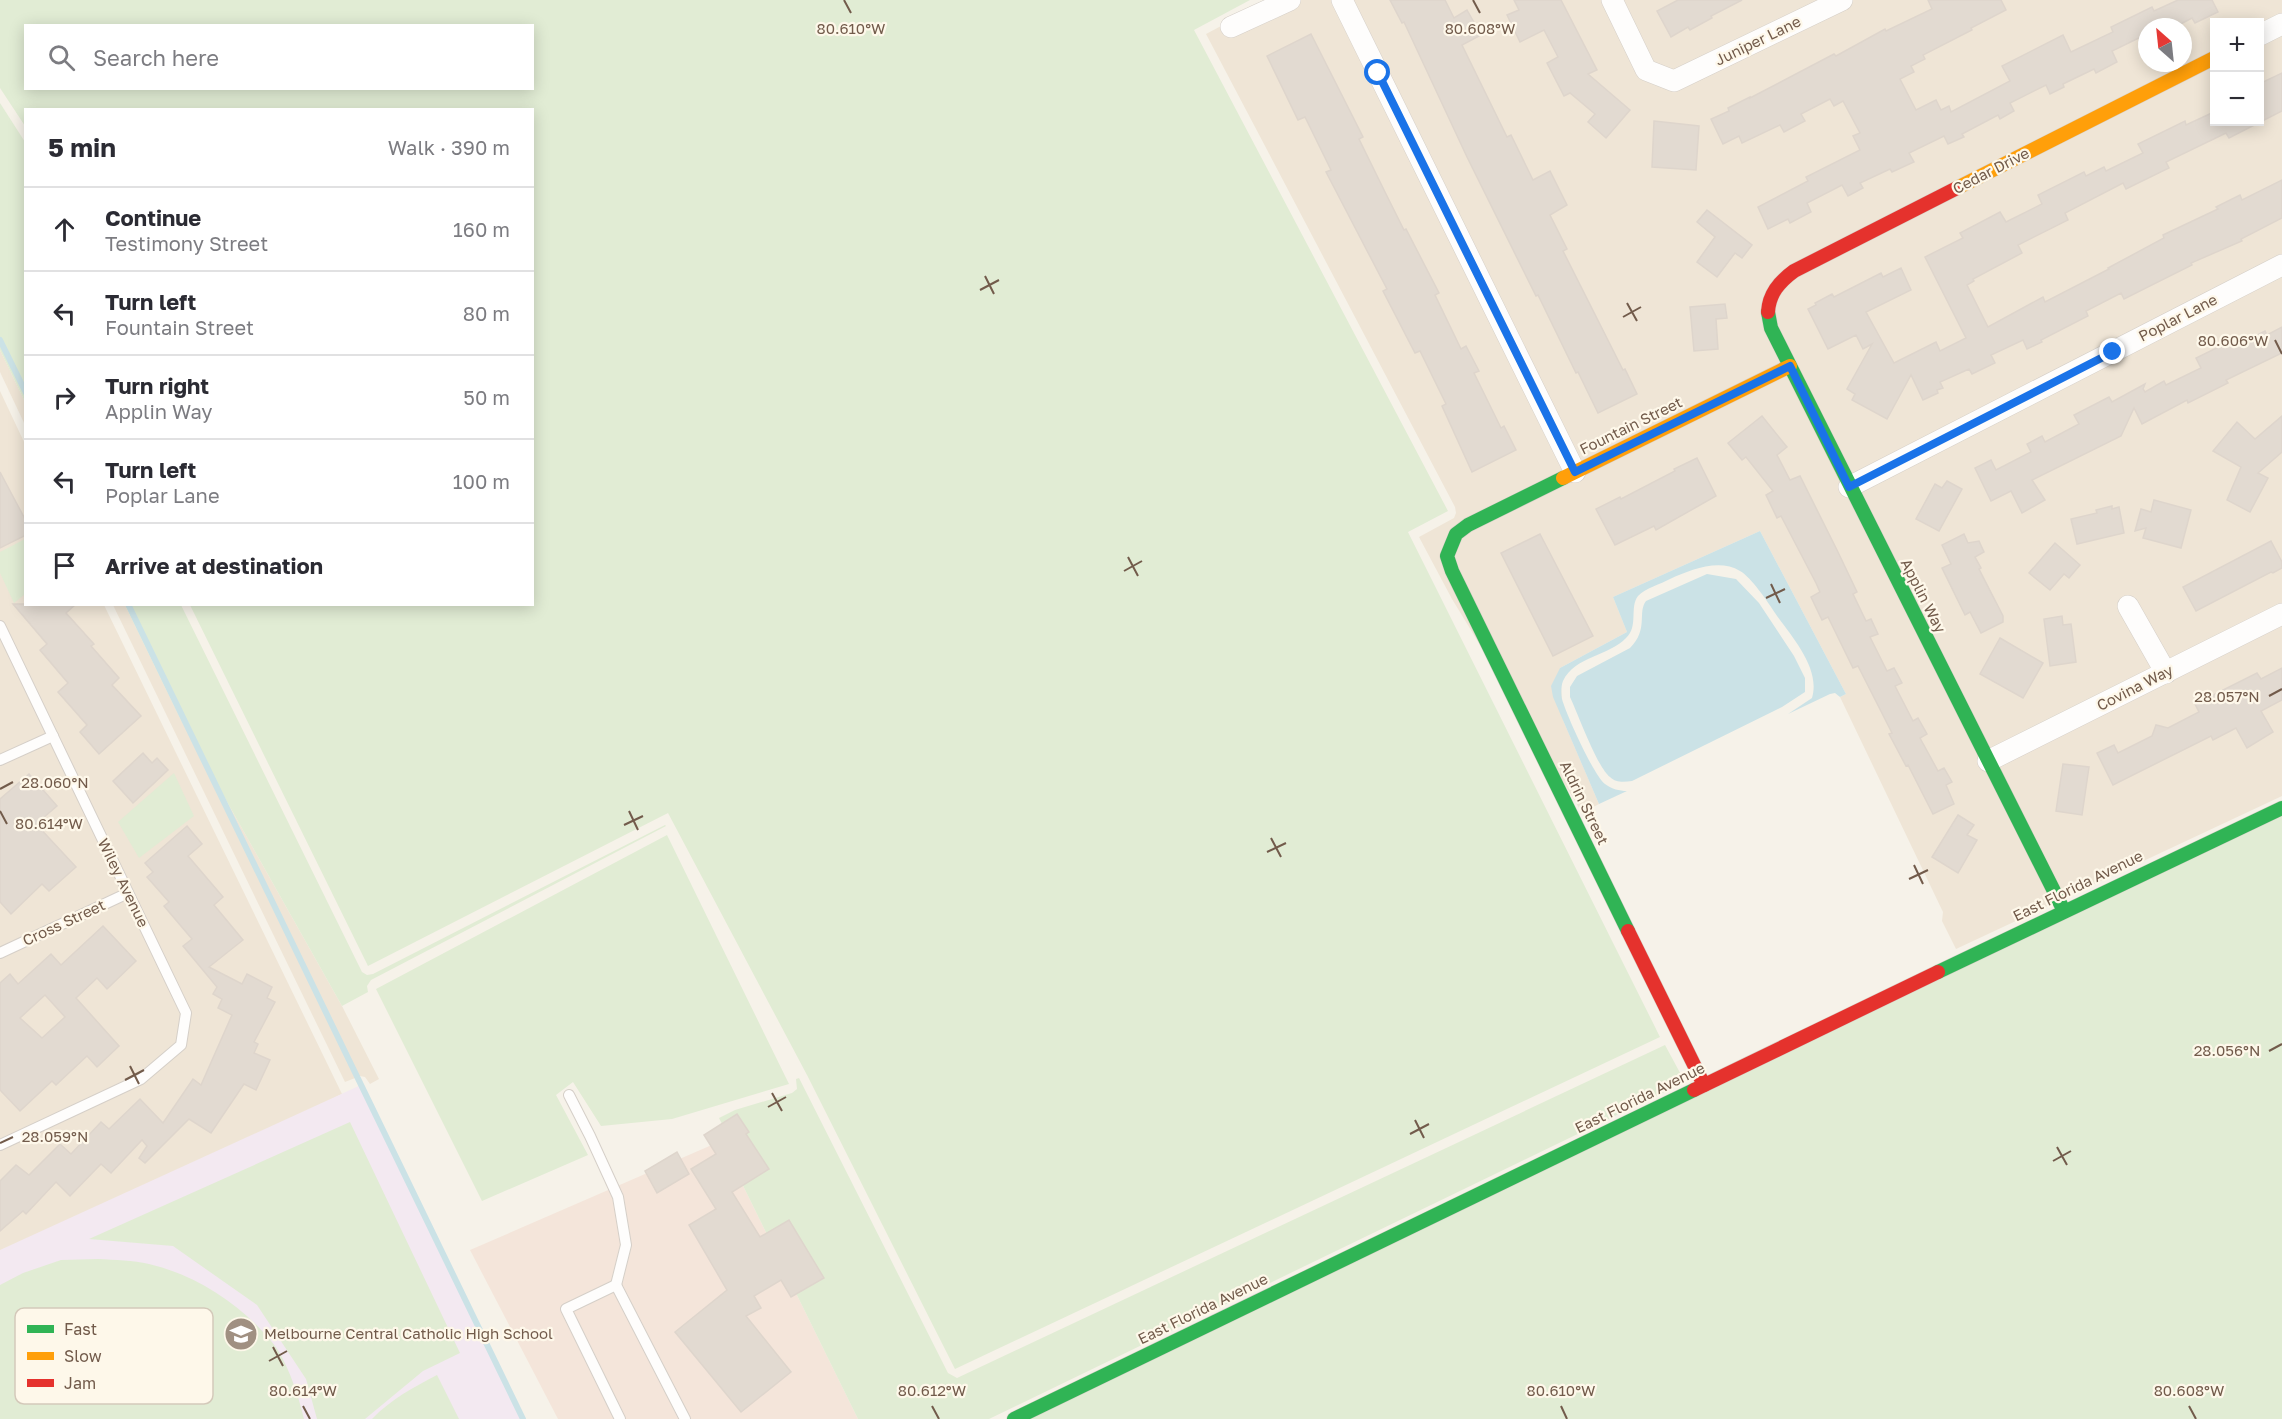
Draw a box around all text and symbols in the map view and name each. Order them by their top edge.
street label: Juniper Lane [1712,11,1804,69]
north arrow [2138,18,2192,72]
map controls [2210,18,2264,126]
button: + [2210,18,2264,72]
text: 80.610°W [817,19,885,37]
text: 80.608°W [1445,19,1515,37]
search box [24,24,534,90]
icon: search [45,41,78,74]
text: Search here [93,44,219,71]
route start [1364,59,1390,85]
button: − [2210,72,2264,126]
text: 5 min [48,132,116,163]
text: Walk · 390 m [388,135,510,159]
street label: Cedar Drive [1949,143,2032,197]
text: Continue [105,204,201,231]
icon: ahead [48,213,81,246]
text: 160 m [453,217,510,241]
text: Testimony Street [105,231,268,255]
text: Turn left [105,288,196,315]
street label: Poplar Lane [2135,289,2220,345]
icon: left [48,297,81,330]
text: 80 m [463,301,510,325]
text: Fountain Street [105,315,254,339]
text: 80.606°W [2198,331,2268,349]
route end [2099,338,2125,364]
text: Turn right [105,372,209,399]
icon: right [48,381,81,414]
text: 50 m [463,385,510,409]
street label: Fountain Street [1576,393,1685,458]
text: Applin Way [105,399,213,423]
text: Turn left [105,456,196,483]
icon: left [48,465,81,498]
text: 100 m [453,469,510,493]
text: Poplar Lane [105,483,220,507]
icon: arrive [48,549,81,582]
text: Arrive at destination [105,552,323,579]
street label: Applin Way [1898,556,1950,636]
street label: Covina Way [2093,660,2176,714]
text: 28.057°N [2194,687,2260,705]
street label: Aldrin Street [1557,758,1613,847]
text: 28.060°N [21,773,89,791]
text: 80.614°W [15,814,83,832]
street label: Wiley Avenue [95,835,153,930]
street label: East Florida Avenue [2010,846,2146,924]
street label: Cross Street [19,895,108,949]
text: 28.056°N [2194,1041,2260,1059]
street label: East Florida Avenue [1572,1058,1708,1136]
text: 28.059°N [22,1127,88,1145]
street label: East Florida Avenue [1135,1269,1271,1347]
legend [15,1308,213,1404]
school or university icon: Melbourne Central Catholic High School [223,1316,259,1352]
text: Fast [64,1319,97,1339]
place label: Melbourne Central Catholic High School [264,1324,553,1342]
text: Slow [64,1346,102,1366]
text: Jam [64,1373,96,1393]
text: 80.614°W [269,1381,337,1399]
text: 80.612°W [898,1381,966,1399]
text: 80.610°W [1527,1381,1595,1399]
text: 80.608°W [2154,1381,2224,1399]

